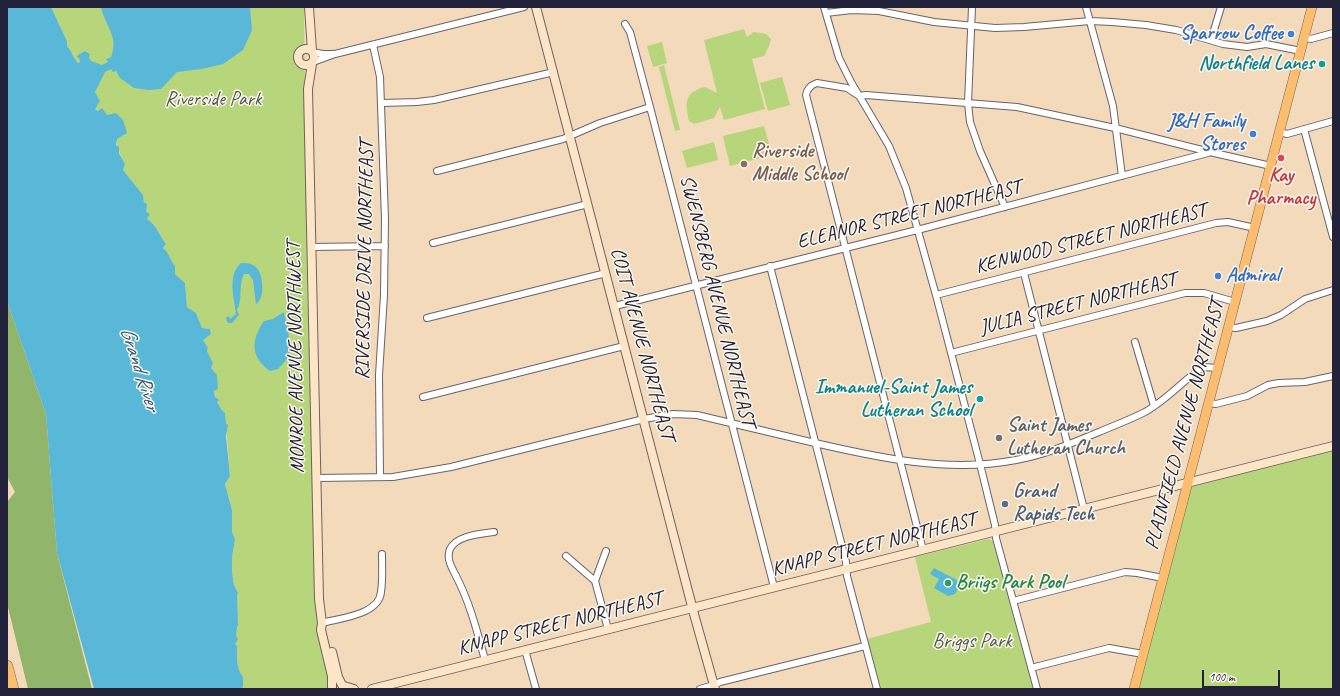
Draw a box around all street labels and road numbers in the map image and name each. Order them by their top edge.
street label: RIVERSIDE DRIVE NORTHEAST [351,140,379,380]
street label: SWENSBERG AVENUE NORTHEAST [674,173,760,429]
street label: ELEANOR STREET NORTHEAST [795,176,1023,254]
street label: KENWOOD STREET NORTHEAST [973,199,1209,279]
street label: MONROE AVENUE NORTHWEST [282,241,310,473]
street label: COIT AVENUE NORTHEAST [605,245,679,443]
street label: JULIA STREET NORTHEAST [977,268,1179,340]
street label: PLAINFIELD AVENUE NORTHEAST [1140,298,1230,552]
street label: KNAPP STREET NORTHEAST [769,508,979,582]
street label: KNAPP STREET NORTHEAST [455,587,665,661]

